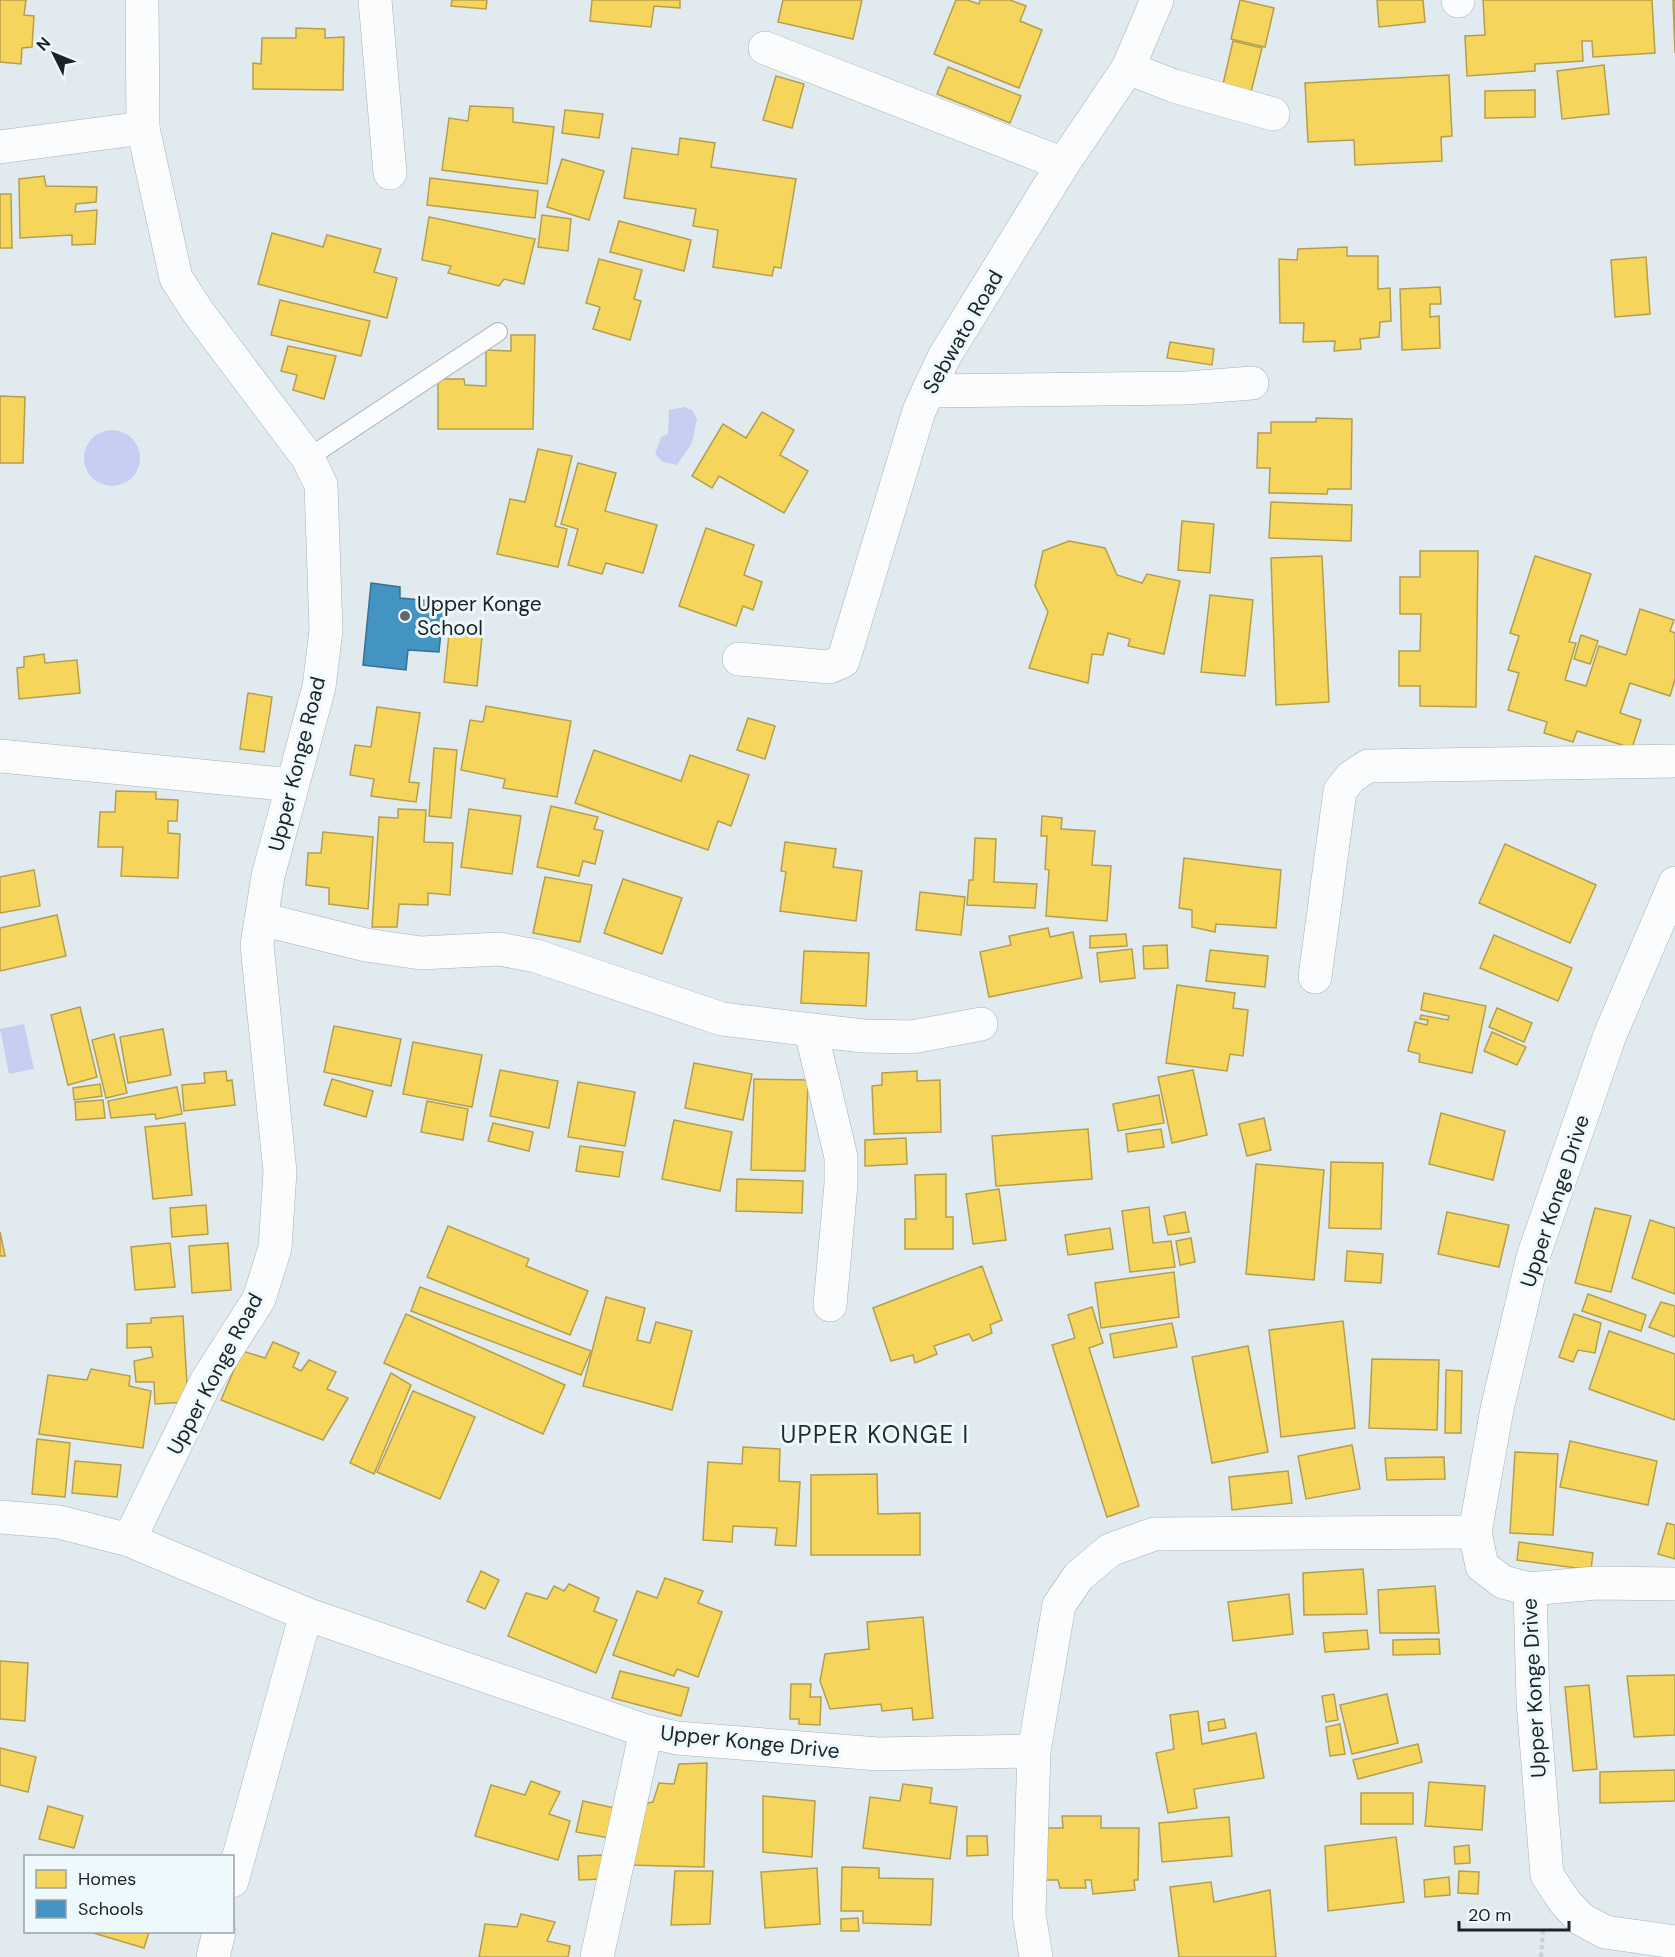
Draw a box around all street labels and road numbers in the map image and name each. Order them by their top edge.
street label: Sebwato Road [916,265,1010,399]
street label: Upper Konge Road [262,674,332,854]
street label: Upper Konge Drive [1514,1111,1596,1291]
street label: Upper Konge Road [161,1288,269,1460]
street label: Upper Konge Drive [1515,1597,1553,1779]
street label: Upper Konge Drive [659,1719,841,1765]

